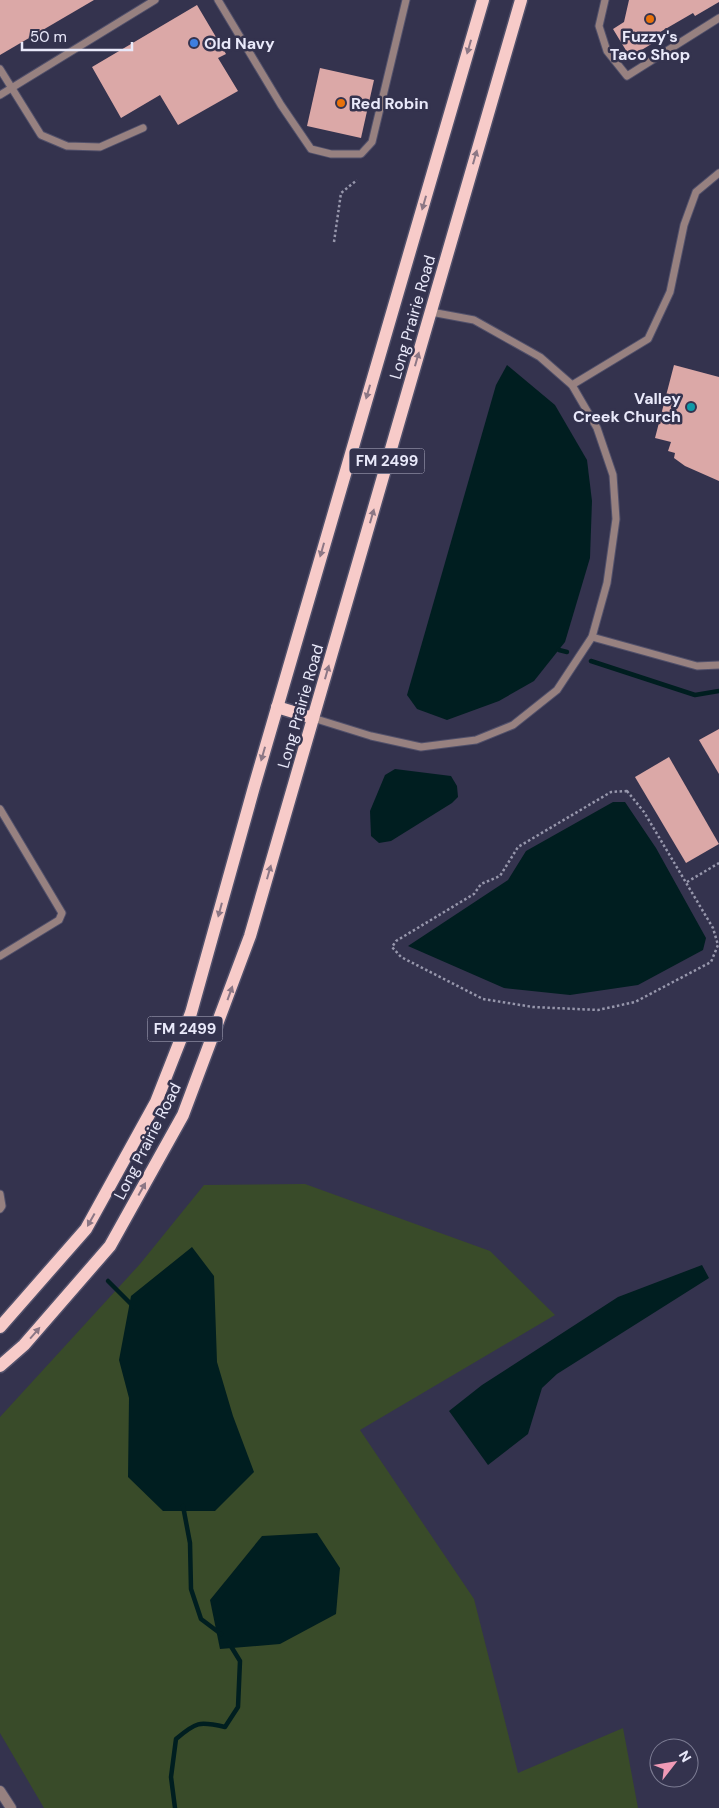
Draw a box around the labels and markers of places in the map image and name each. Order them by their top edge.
marker: Fuzzy's Taco Shop [644,13,656,25]
place label: Fuzzy's Taco Shop [610,26,690,65]
place label: Old Navy [204,33,275,54]
marker: Old Navy [188,37,200,49]
place label: Red Robin [351,93,429,114]
marker: Red Robin [335,97,347,109]
place label: Valley Creek Church [573,388,681,427]
marker: Valley Creek Church [685,401,697,413]

